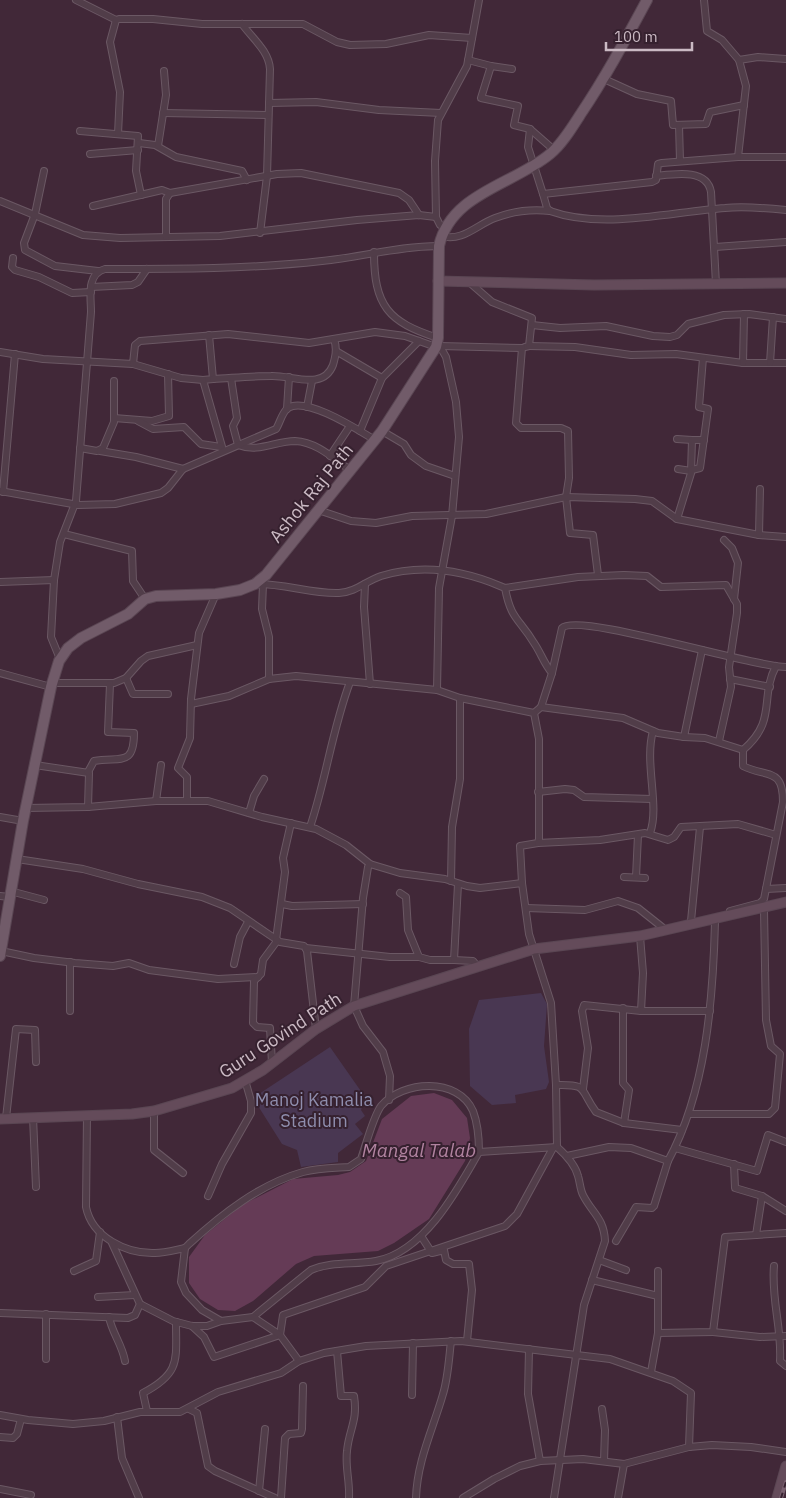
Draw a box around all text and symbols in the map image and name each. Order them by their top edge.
scale bar [606,20,692,52]
text: 100 m [614,27,658,46]
street label: Ashok Raj Path [264,439,358,547]
street label: Guru Govind Path [214,987,346,1083]
park label: Manoj Kamalia Stadium [255,1088,374,1132]
water label: Mangal Talab [362,1138,476,1162]

